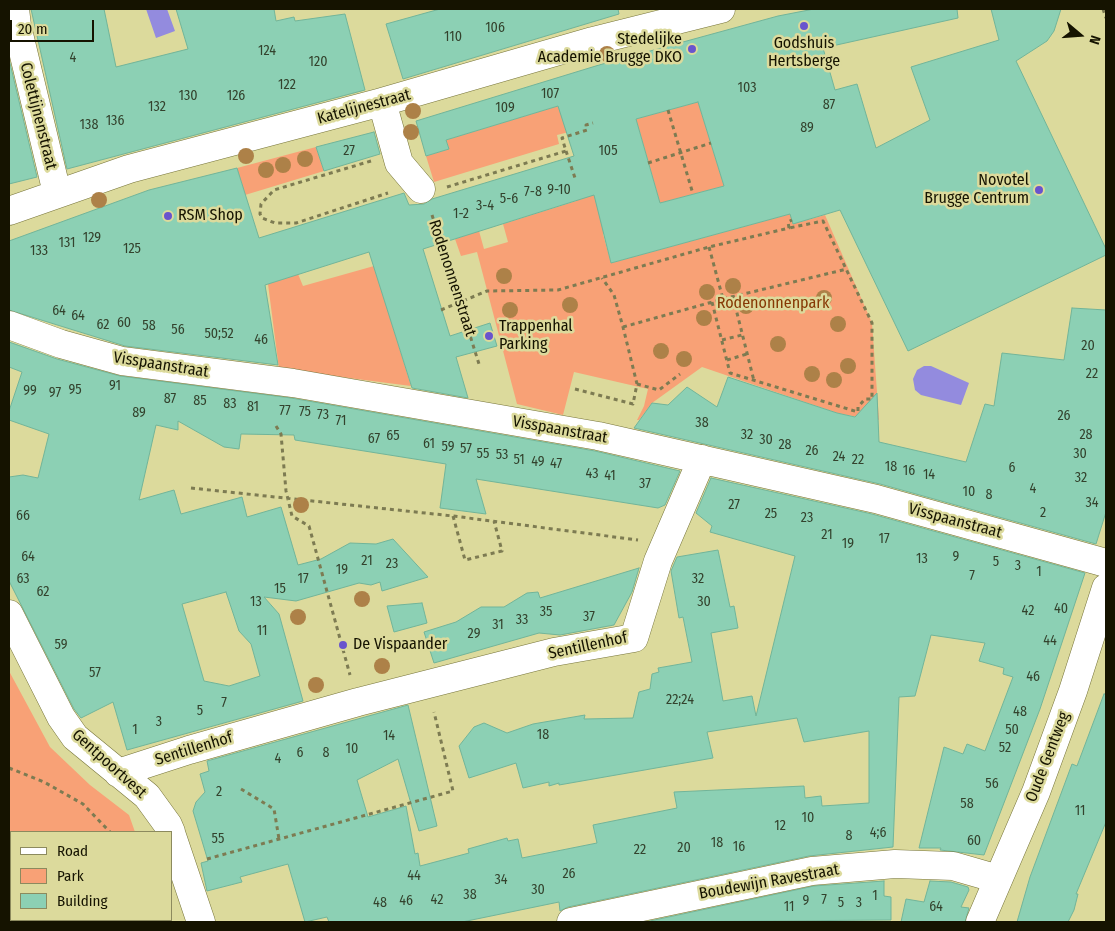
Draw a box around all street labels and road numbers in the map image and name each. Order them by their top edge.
street label: Colettijnenstraat [15,61,61,171]
street label: Katelijnestraat [315,85,413,129]
street label: Rodenonnenstraat [424,217,480,339]
street label: Visspaanstraat [112,348,210,382]
street label: Visspaanstraat [511,412,609,448]
street label: Visspaanstraat [906,499,1004,543]
street label: Sentillenhof [547,628,629,664]
street label: Oude Gentweg [1022,709,1074,805]
street label: Gentpoortvest [68,725,150,803]
street label: Sentillenhof [153,728,235,770]
street label: Boudewijn Ravestraat [697,860,841,904]

